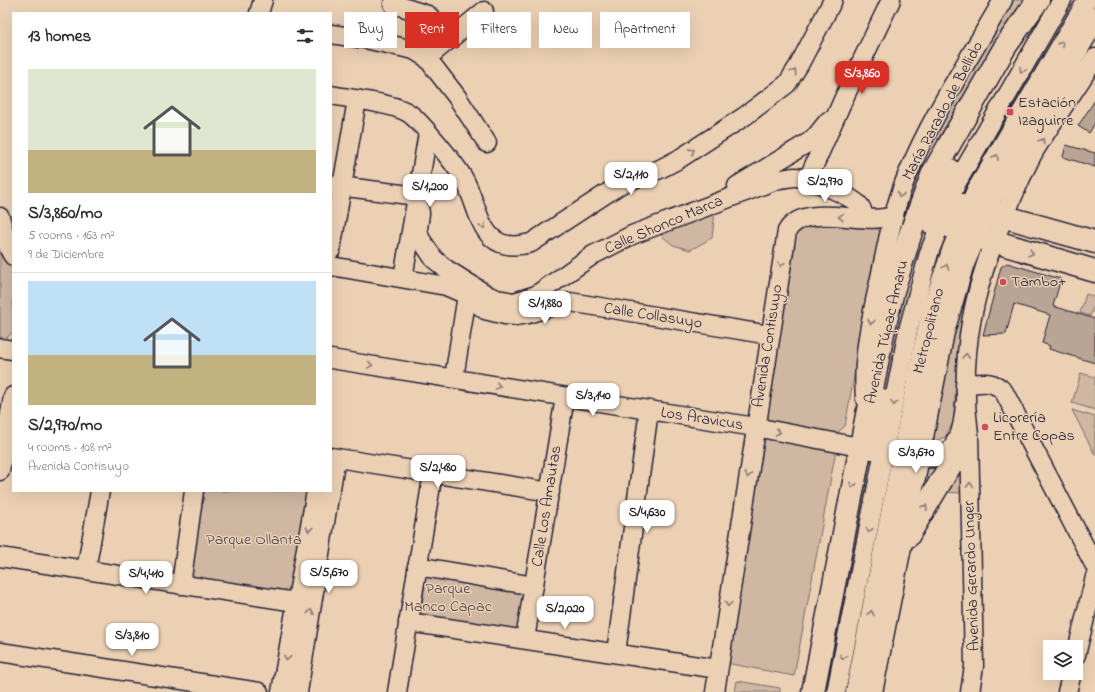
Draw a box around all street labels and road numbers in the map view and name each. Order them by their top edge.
street label: María Parado de Bellido [896,37,990,185]
street label: Calle Shonco Marca [601,189,727,261]
street label: Avenida Túpac Amaru [859,258,915,406]
street label: Avenida Contisuyo [746,283,790,409]
street label: Metropolitano [907,285,951,377]
street label: Calle Collasuyo [602,296,704,336]
street label: Los Aravicus [659,401,745,437]
street label: Calle Los Amautas [526,444,568,568]
street label: Avenida Gerardo Unger [957,500,987,652]

